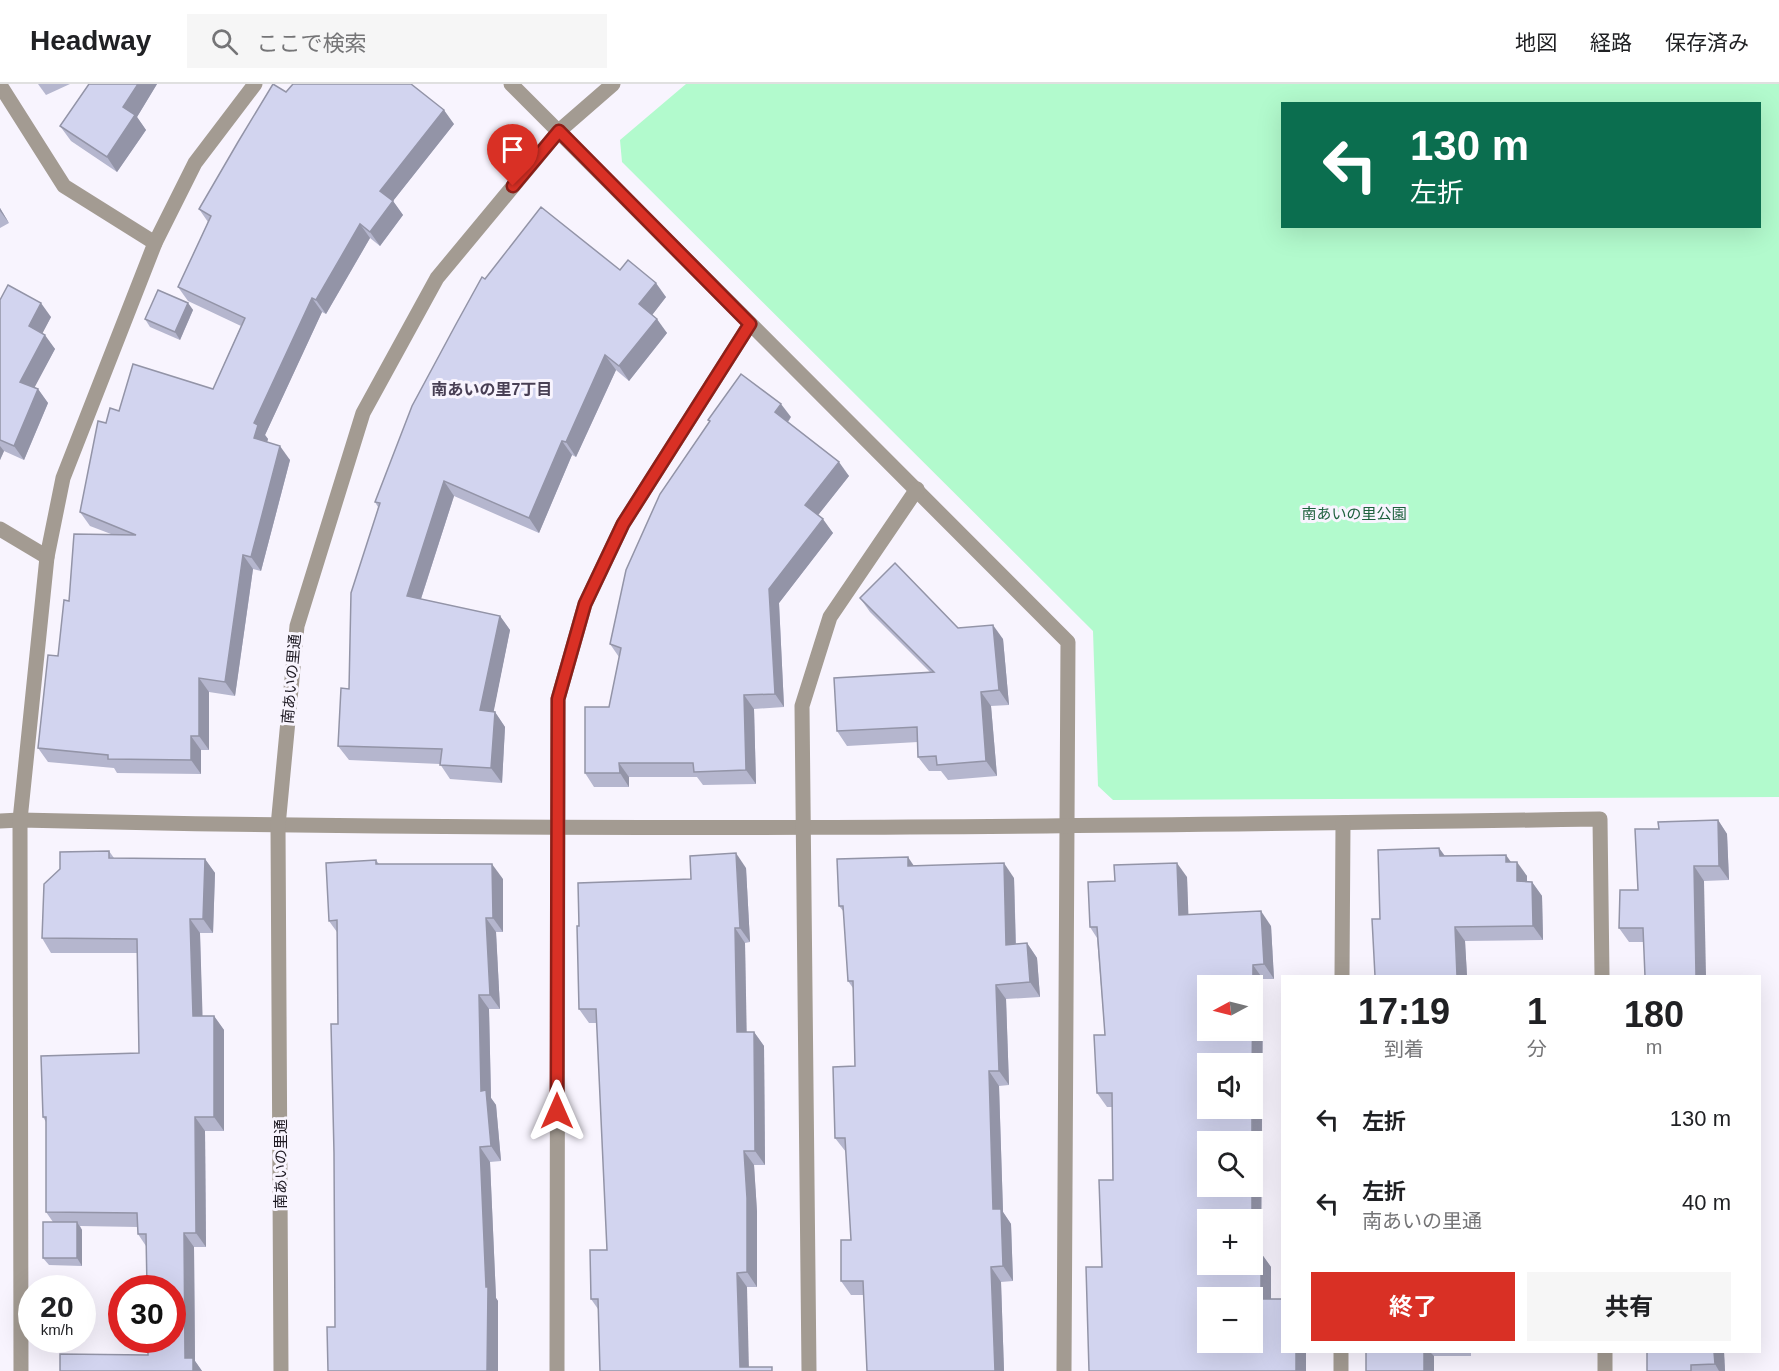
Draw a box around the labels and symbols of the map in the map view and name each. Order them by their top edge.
pin [487,124,538,186]
district label: 南あいの里7丁目 [432,381,552,398]
park label: 南あいの里公園 [1301,505,1407,522]
street label: 南あいの里通 [279,633,303,725]
north arrow [1197,975,1263,1041]
position arrow [525,1079,589,1143]
street label: 南あいの里通 [272,1119,289,1209]
speed limit sign: 30 [108,1275,186,1353]

